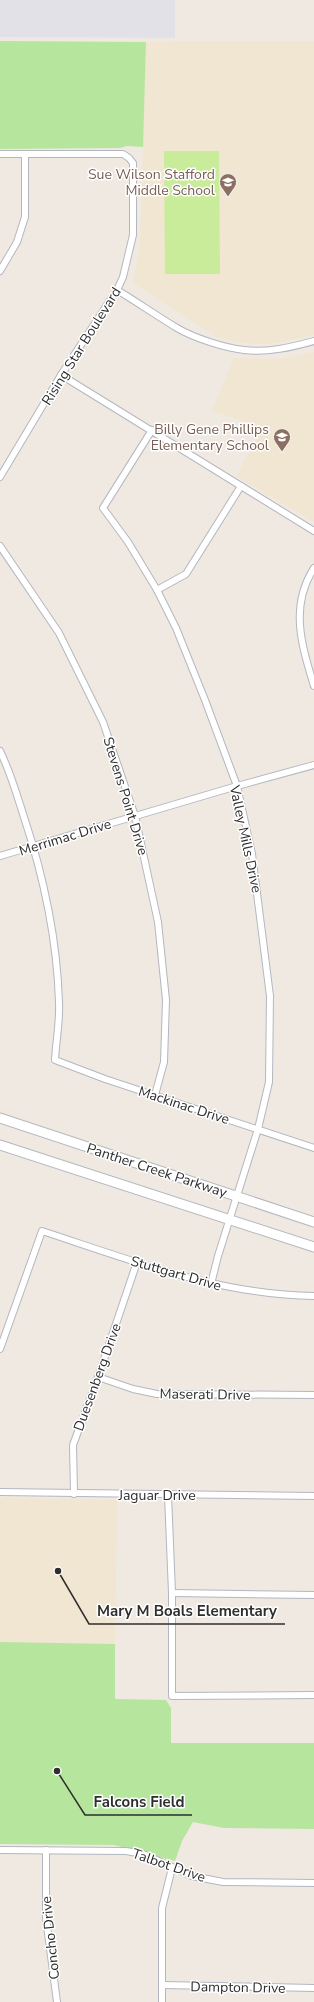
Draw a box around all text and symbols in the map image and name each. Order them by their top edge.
place label: Sue Wilson Stafford Middle School [88,165,216,200]
school or university icon: Sue Wilson Stafford Middle School [218,172,238,197]
street label: Rising Star Boulevard [37,284,126,409]
place label: Billy Gene Phillips Elementary School [151,420,270,455]
school or university icon: Billy Gene Phillips Elementary School [272,427,292,452]
street label: Stevens Point Drive [98,735,153,858]
street label: Valley Mills Drive [225,783,266,895]
street label: Merrimac Drive [17,814,114,861]
street label: Mackinac Drive [136,1082,232,1129]
street label: Panther Creek Parkway [84,1139,230,1202]
street label: Stuttgart Drive [128,1251,223,1296]
street label: Duesenberg Drive [69,1321,126,1434]
street label: Maserati Drive [159,1384,251,1405]
street label: Jaguar Drive [117,1486,196,1505]
callout: Mary M Boals Elementary [89,1597,285,1624]
text: Mary M Boals Elementary [97,1601,277,1621]
callout: Falcons Field [85,1788,192,1815]
text: Falcons Field [94,1792,184,1812]
street label: Talbot Drive [130,1844,208,1887]
street label: Concho Drive [37,1895,64,1981]
street label: Dampton Drive [190,1977,286,1998]

